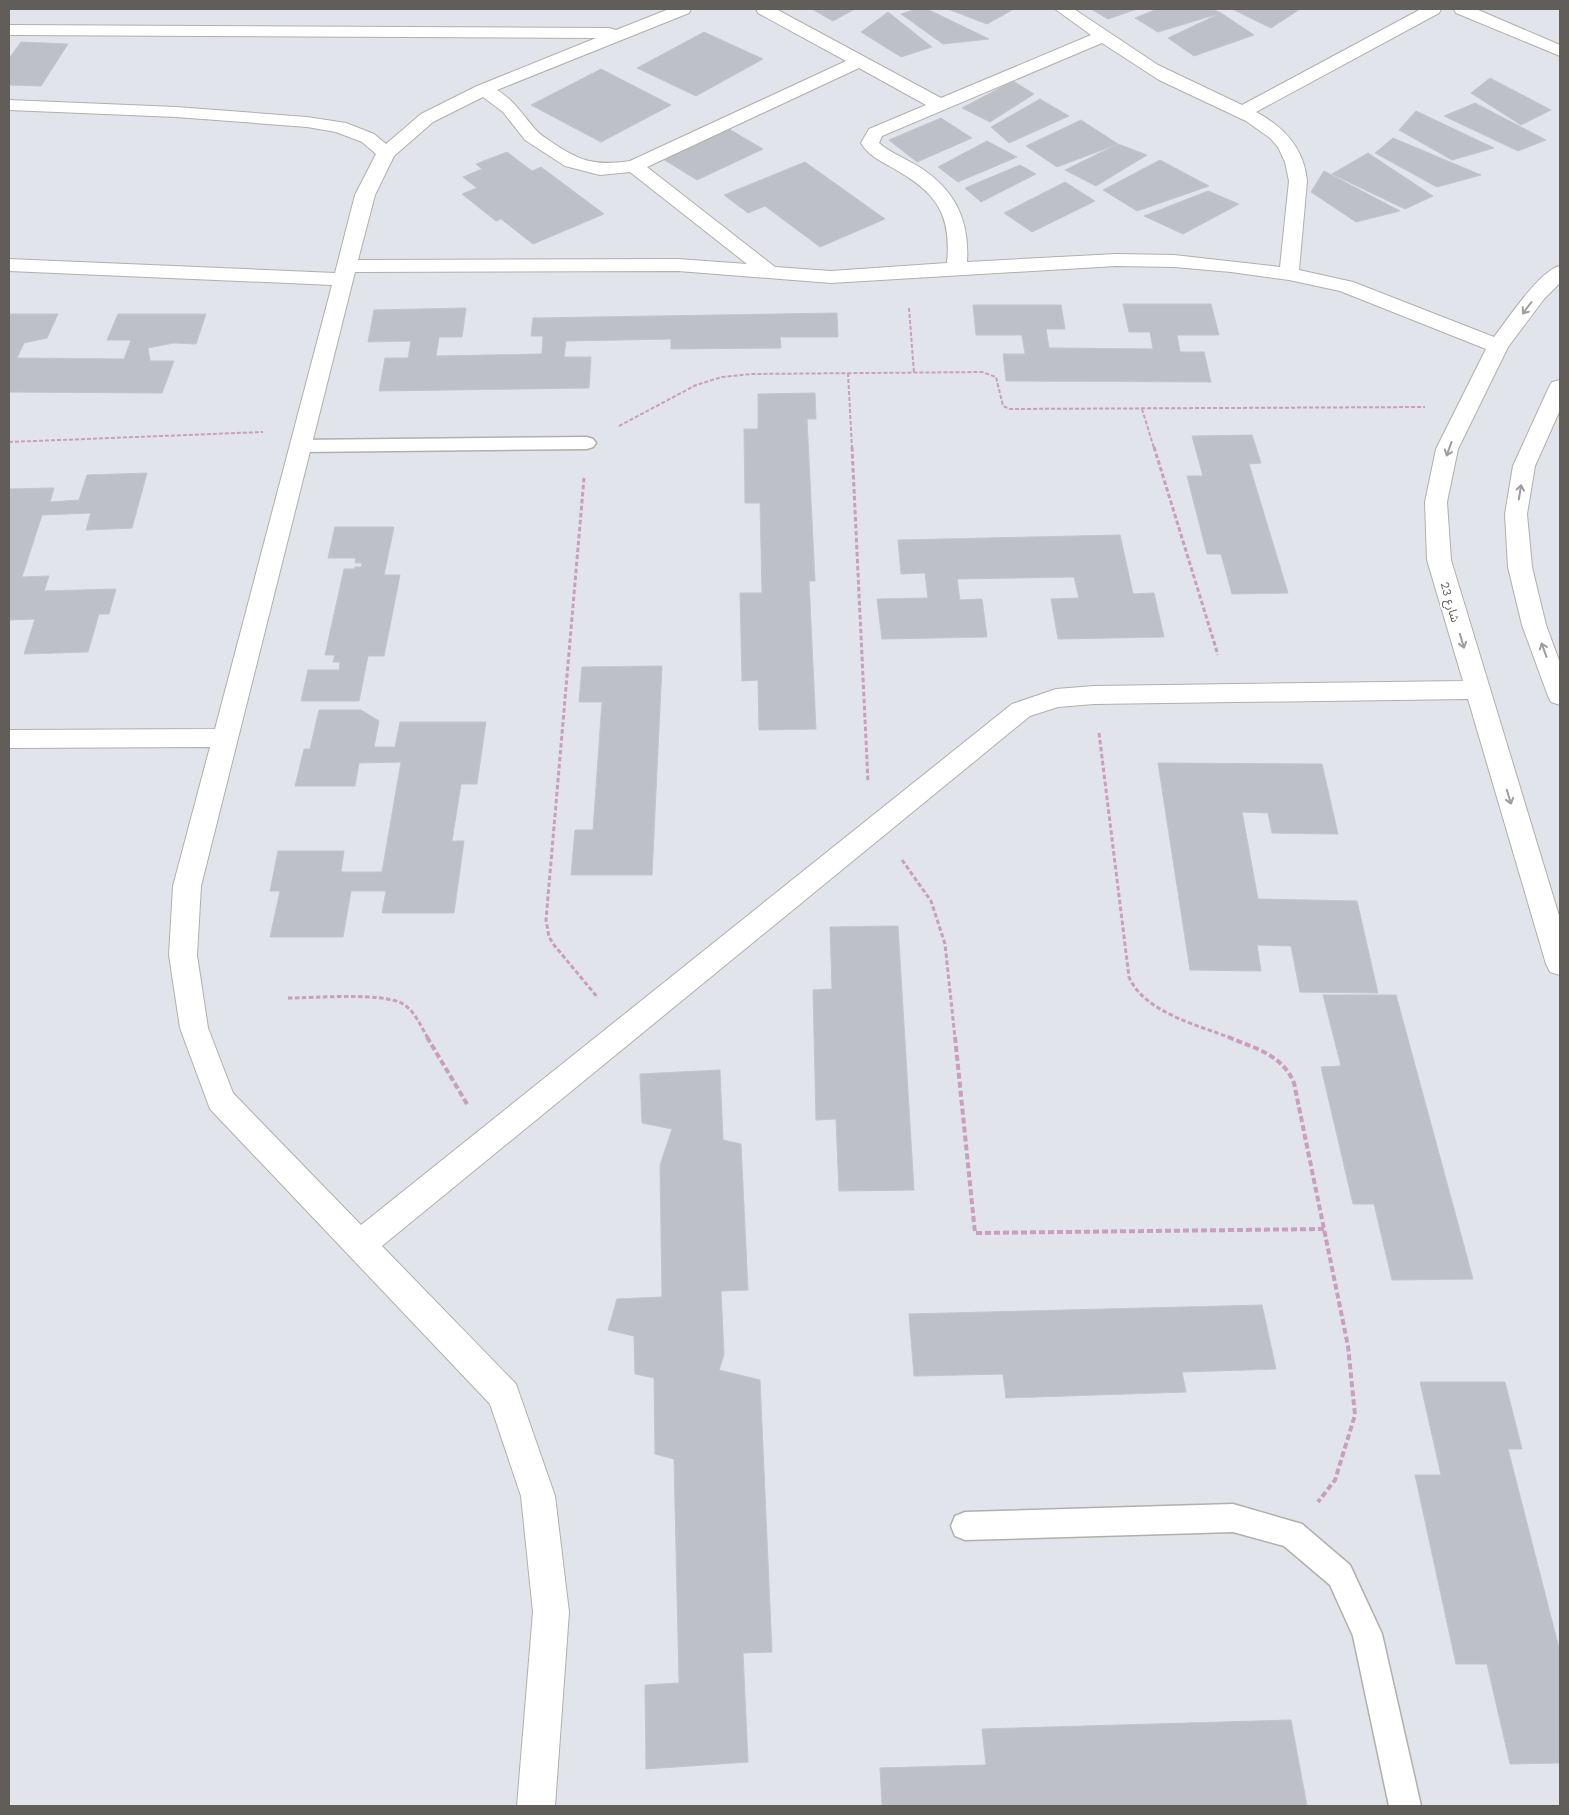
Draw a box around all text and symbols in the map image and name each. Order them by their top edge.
one-way arrow [1522,301,1533,314]
one-way arrow [1443,441,1453,457]
one-way arrow [1515,484,1525,500]
street label: شارع 23 [1436,580,1462,624]
one-way arrow [1458,633,1468,649]
one-way arrow [1539,643,1548,659]
one-way arrow [1505,789,1515,805]

